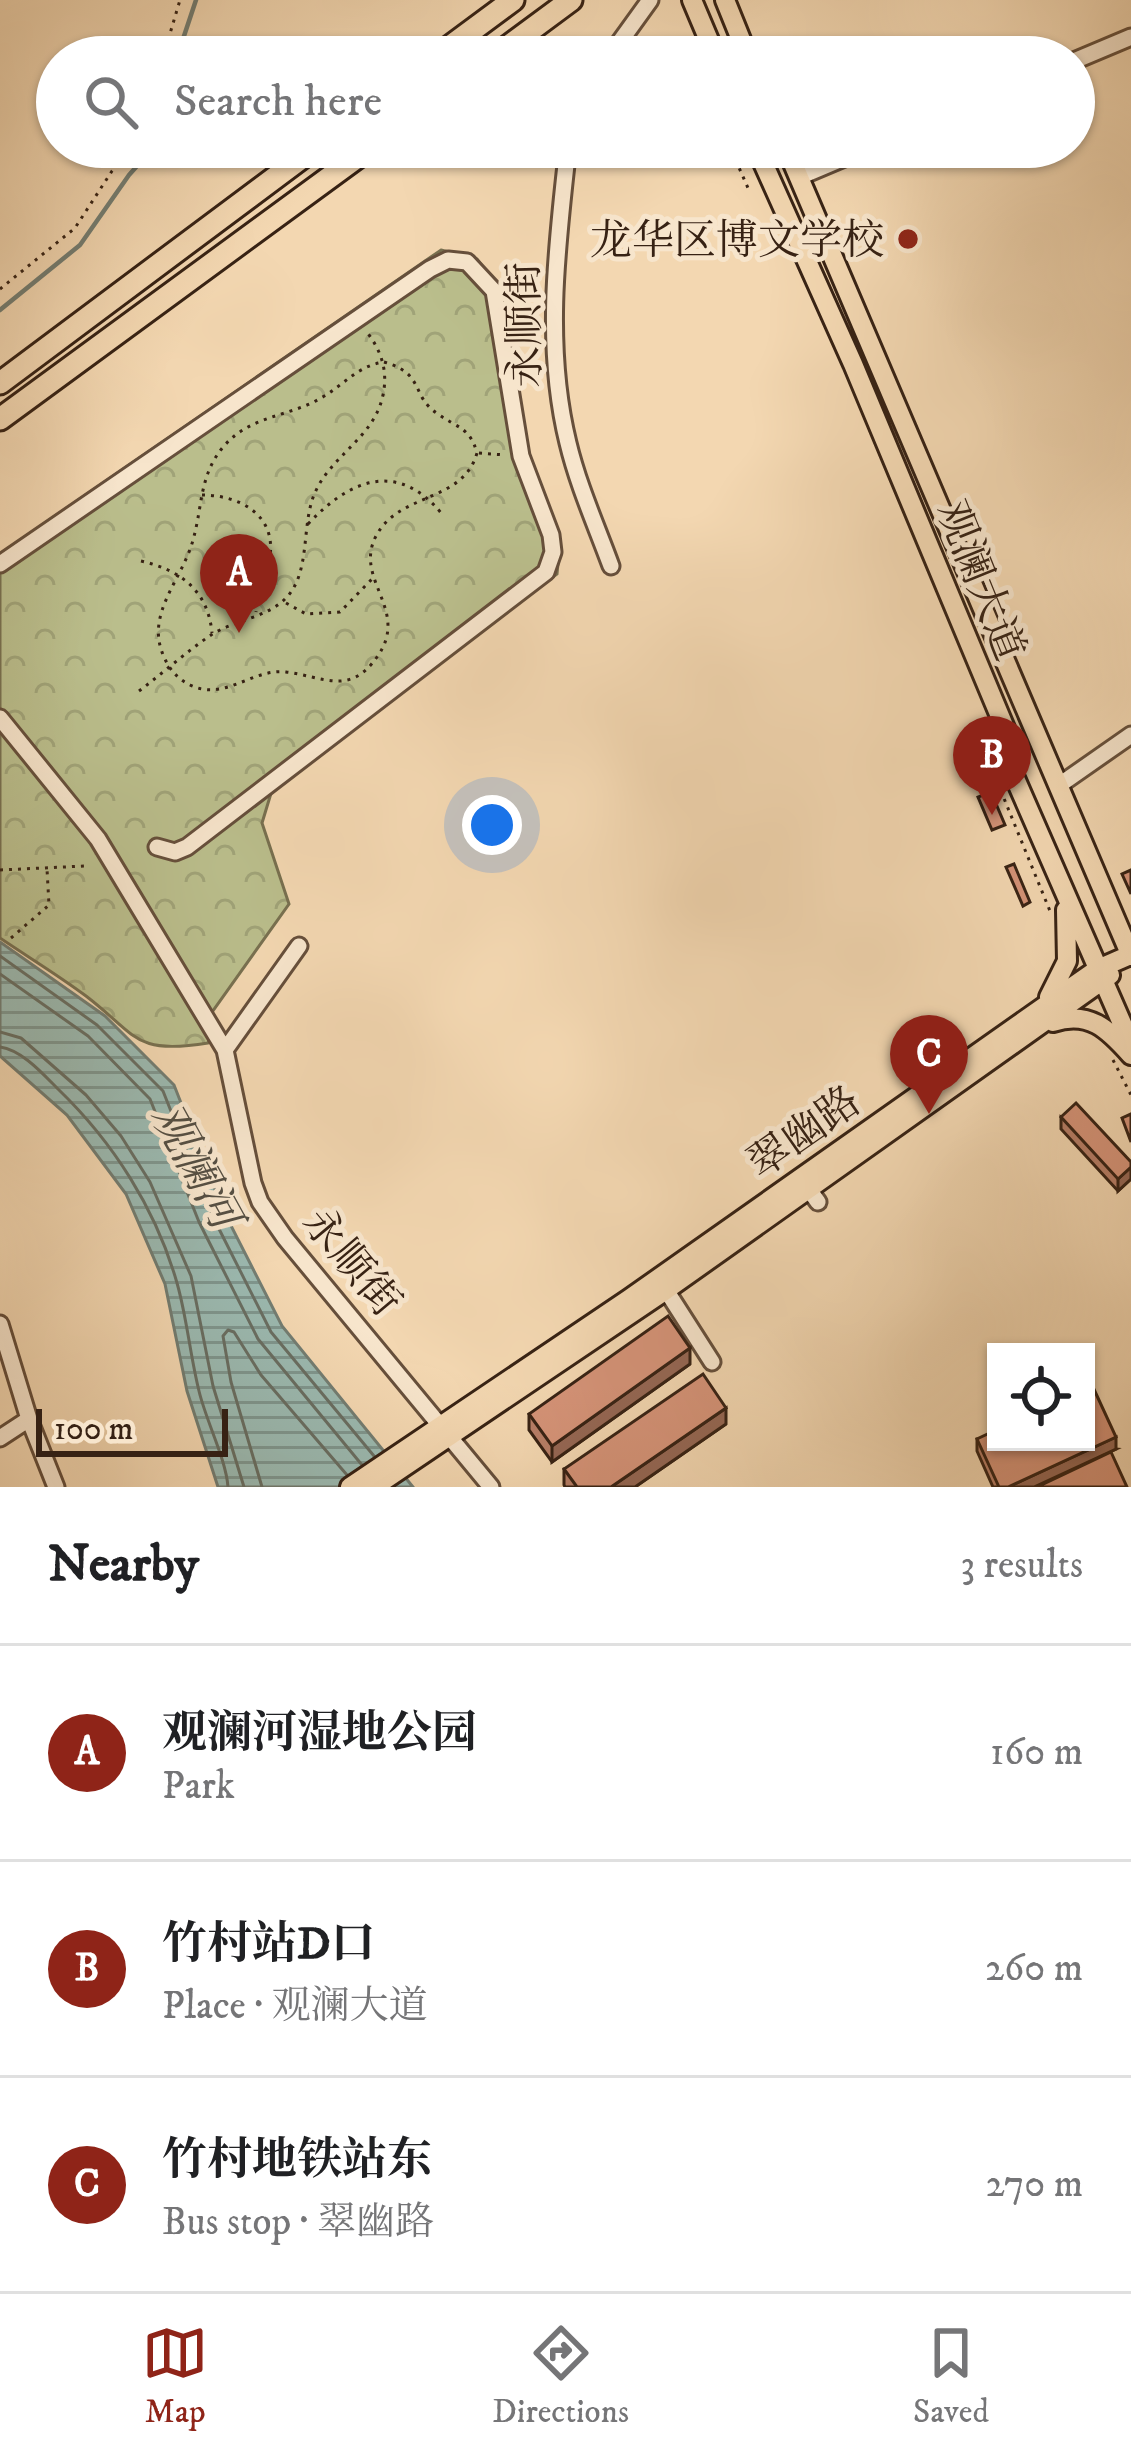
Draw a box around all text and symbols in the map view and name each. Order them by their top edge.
search box [36,36,1095,168]
icon: search [78,69,144,135]
text: Search here [174,74,382,130]
place label: 龙华区博文学校 [590,216,884,268]
marker: 龙华区博文学校 [895,226,921,252]
street label: 永顺街 [499,261,553,388]
street label: 观澜大道 [924,493,1035,669]
pin: A [200,534,278,633]
pin: B [953,716,1031,815]
your location [462,795,522,855]
pin: C [890,1015,968,1114]
street label: 翠幽路 [738,1076,871,1191]
water label: 观澜河 [137,1094,255,1245]
street label: 永顺街 [290,1198,411,1328]
map controls [987,1343,1095,1451]
button: locate [987,1343,1095,1451]
scale bar [36,1403,228,1456]
text: 100 m [54,1409,133,1450]
text: Nearby [48,1533,199,1597]
text: 3 results [960,1541,1083,1590]
text: 观澜河湿地公园 [162,1706,477,1762]
text: A [75,1728,99,1777]
text: 160 m [990,1728,1083,1777]
text: Park [162,1762,235,1811]
text: 竹村站D口 [162,1917,376,1973]
text: B [75,1944,99,1993]
text: 260 m [985,1944,1083,1993]
text: Place · 观澜大道 [162,1982,428,2031]
text: 竹村地铁站东 [162,2133,432,2189]
text: C [74,2160,100,2209]
text: 270 m [986,2160,1083,2209]
text: Bus stop · 翠幽路 [162,2198,434,2247]
tab: Map [142,2320,208,2433]
tab: Directions [492,2320,629,2433]
tab: Saved [913,2320,989,2433]

